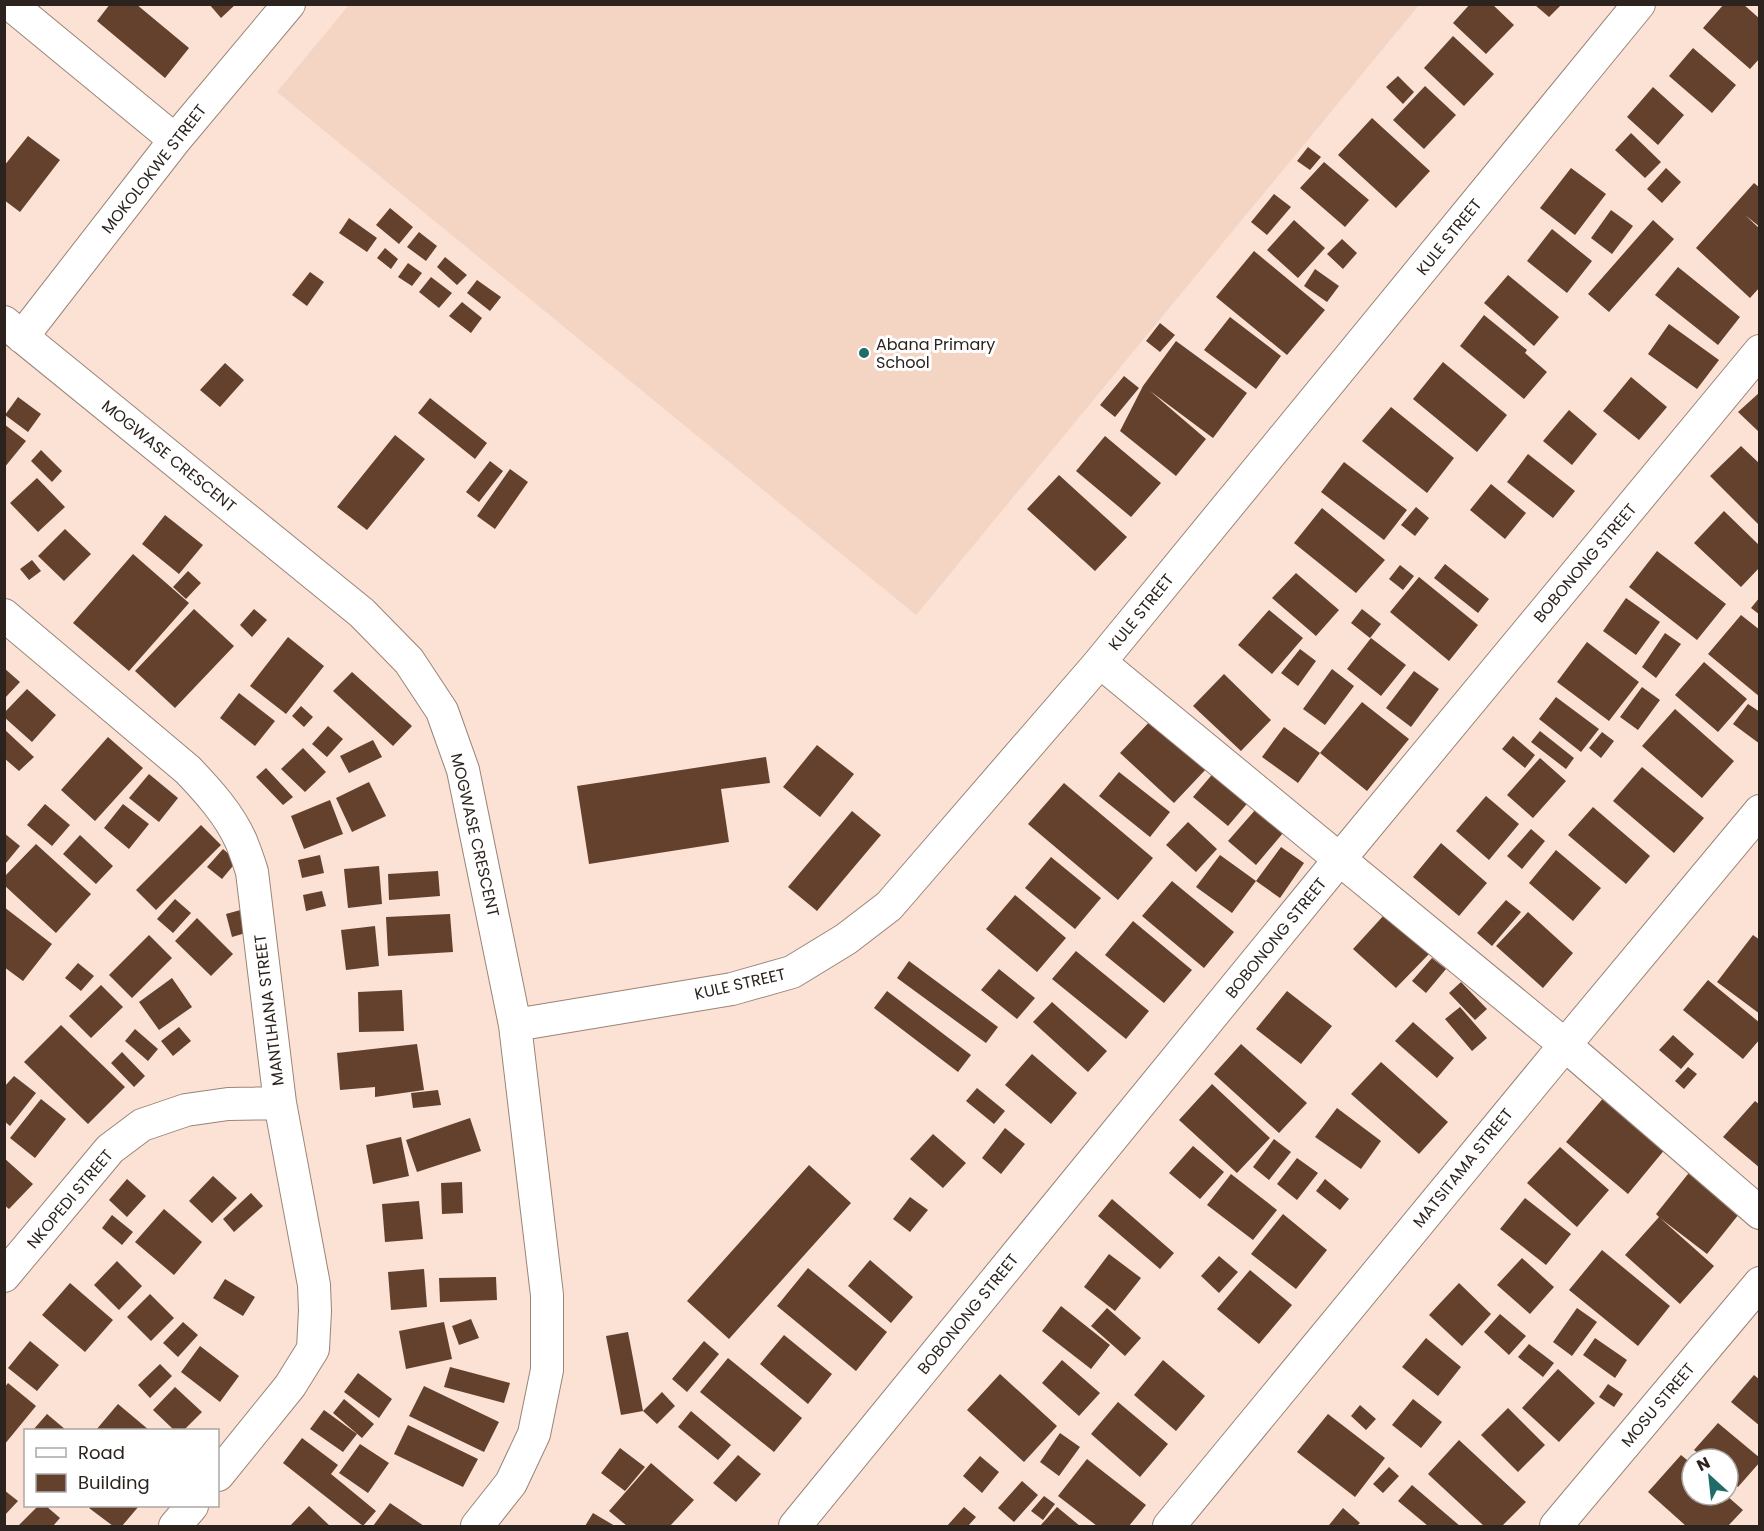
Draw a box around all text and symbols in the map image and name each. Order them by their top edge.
street label: MOKOLOKWE STREET [96,99,212,239]
street label: KULE STREET [1411,194,1487,280]
place label: Abana Primary School [876,333,995,374]
marker: Abana Primary School [857,346,871,360]
street label: MOGWASE CRESCENT [97,394,241,518]
street label: BOBONONG STREET [1528,498,1642,628]
street label: KULE STREET [1103,569,1179,655]
street label: MOGWASE CRESCENT [445,751,505,919]
street label: BOBONONG STREET [1220,872,1332,1003]
street label: MANTLHANA STREET [248,933,290,1087]
street label: KULE STREET [692,962,788,1006]
street label: MATSITAMA STREET [1408,1103,1519,1233]
street label: NKOPEDI STREET [22,1144,119,1254]
street label: BOBONONG STREET [912,1248,1024,1379]
street label: MOSU STREET [1616,1358,1700,1452]
legend [24,1429,219,1507]
text: Road [78,1440,125,1465]
north arrow [1680,1447,1740,1507]
text: N [1693,1451,1714,1477]
text: Building [78,1470,150,1495]

